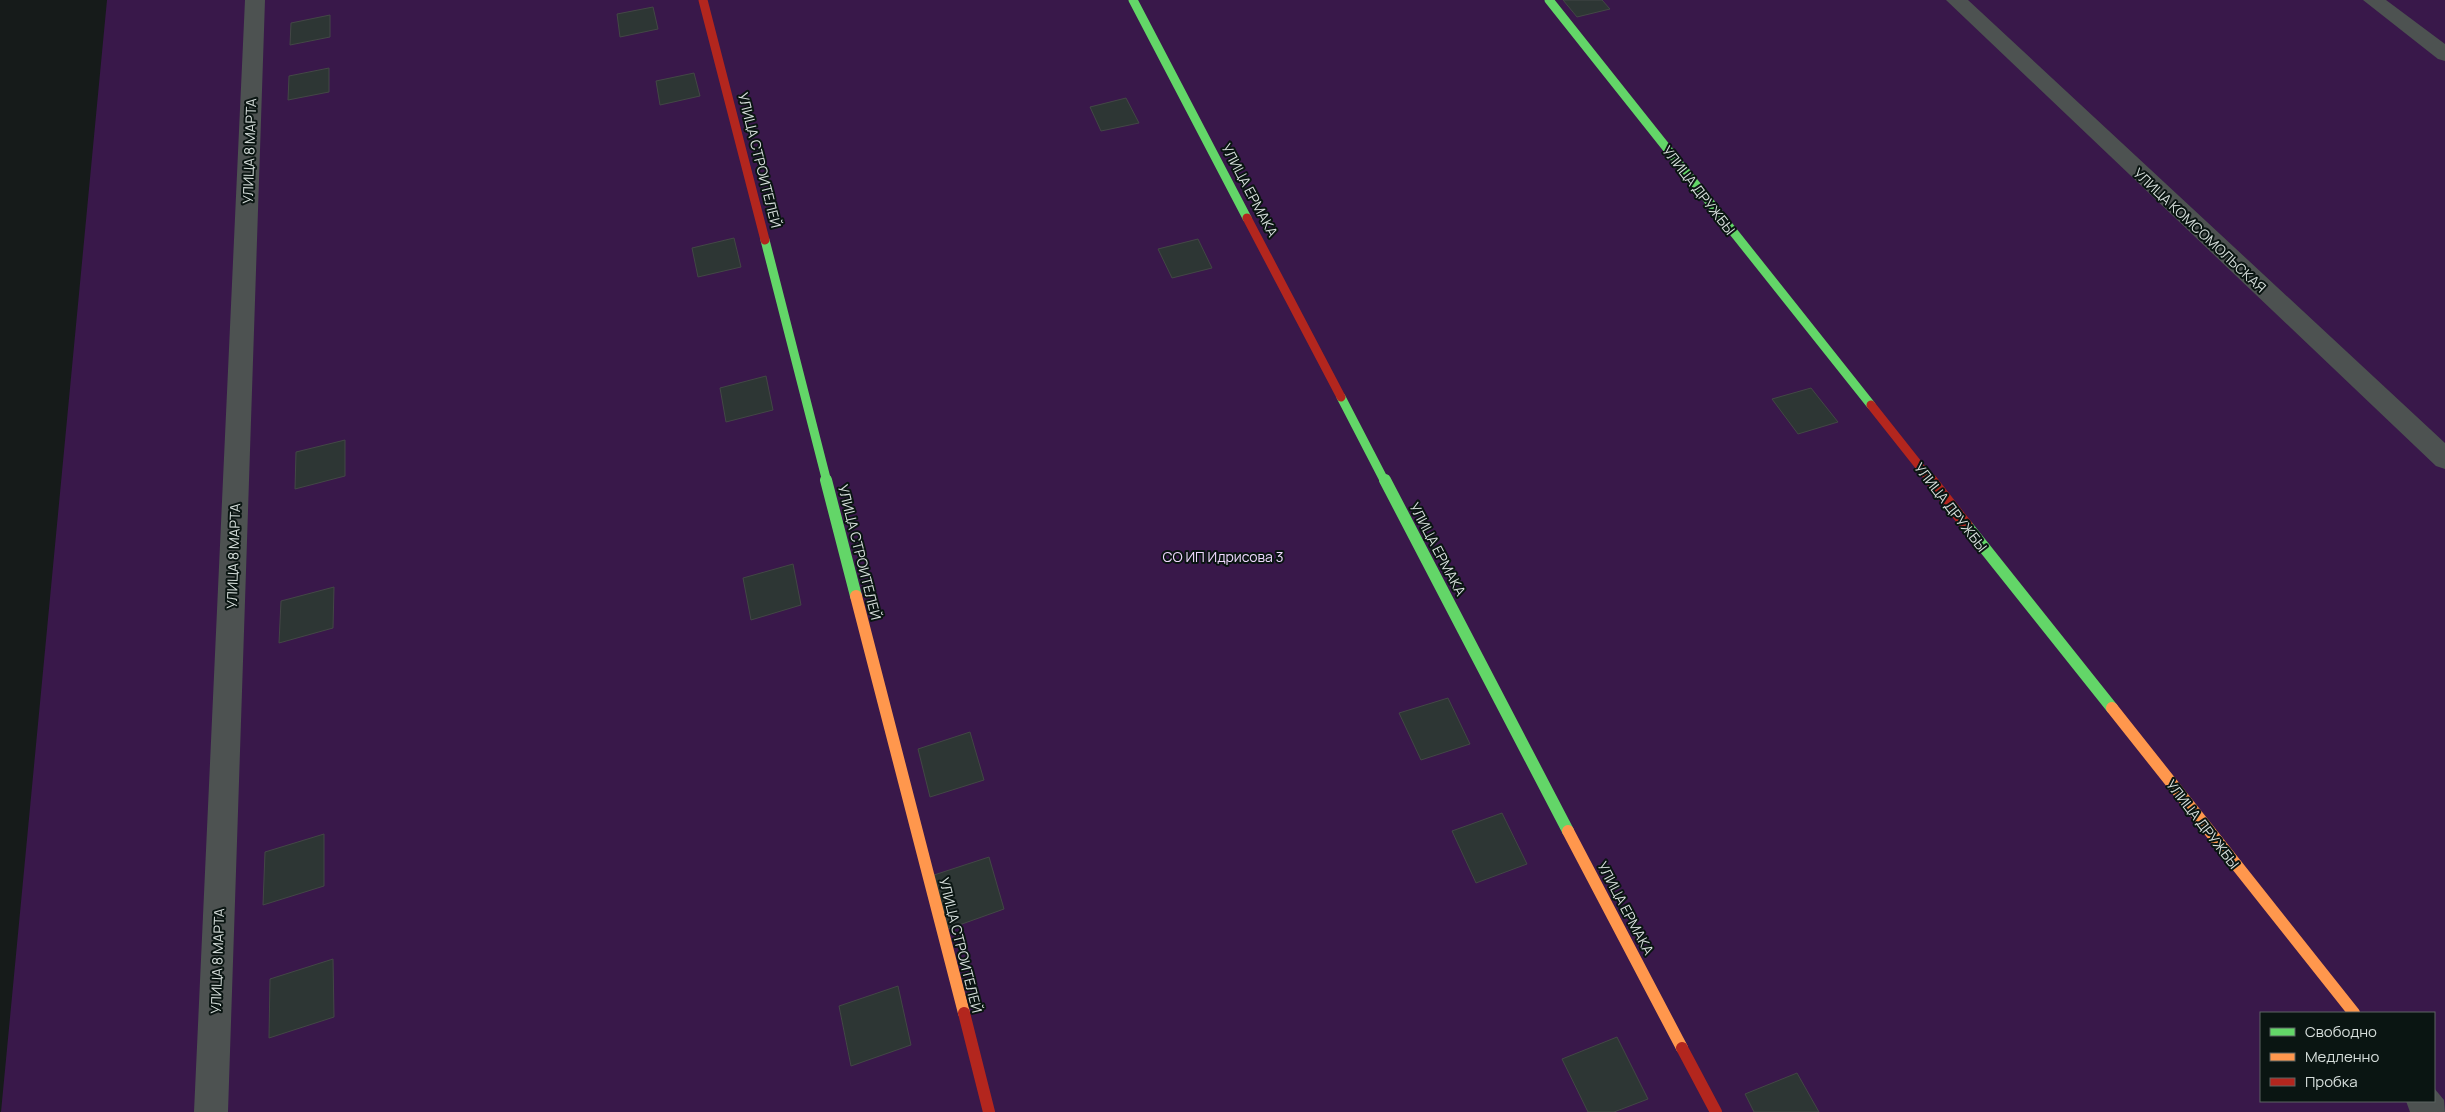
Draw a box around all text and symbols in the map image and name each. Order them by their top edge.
street label: УЛИЦА СТРОИТЕЛЕЙ [734,90,786,230]
street label: УЛИЦА 8 МАРТА [238,98,260,204]
street label: УЛИЦА ЕРМАКА [1217,140,1283,240]
street label: УЛИЦА ДРУЖБЫ [1658,142,1740,238]
street label: УЛИЦА КОМСОМОЛЬСКАЯ [2130,163,2270,297]
street label: УЛИЦА ДРУЖБЫ [1910,459,1992,555]
street label: УЛИЦА СТРОИТЕЛЕЙ [834,482,886,622]
street label: УЛИЦА ЕРМАКА [1405,499,1471,599]
street label: УЛИЦА 8 МАРТА [222,503,244,609]
park label: СО ИП Идрисова 3 [1163,547,1283,566]
street label: УЛИЦА ДРУЖБЫ [2162,776,2244,872]
street label: УЛИЦА ЕРМАКА [1593,858,1659,958]
street label: УЛИЦА СТРОИТЕЛЕЙ [935,875,987,1015]
street label: УЛИЦА 8 МАРТА [206,908,228,1014]
legend [2260,1012,2435,1102]
text: Свободно [2305,1021,2377,1042]
text: Медленно [2305,1046,2379,1067]
text: Пробка [2305,1071,2358,1092]

